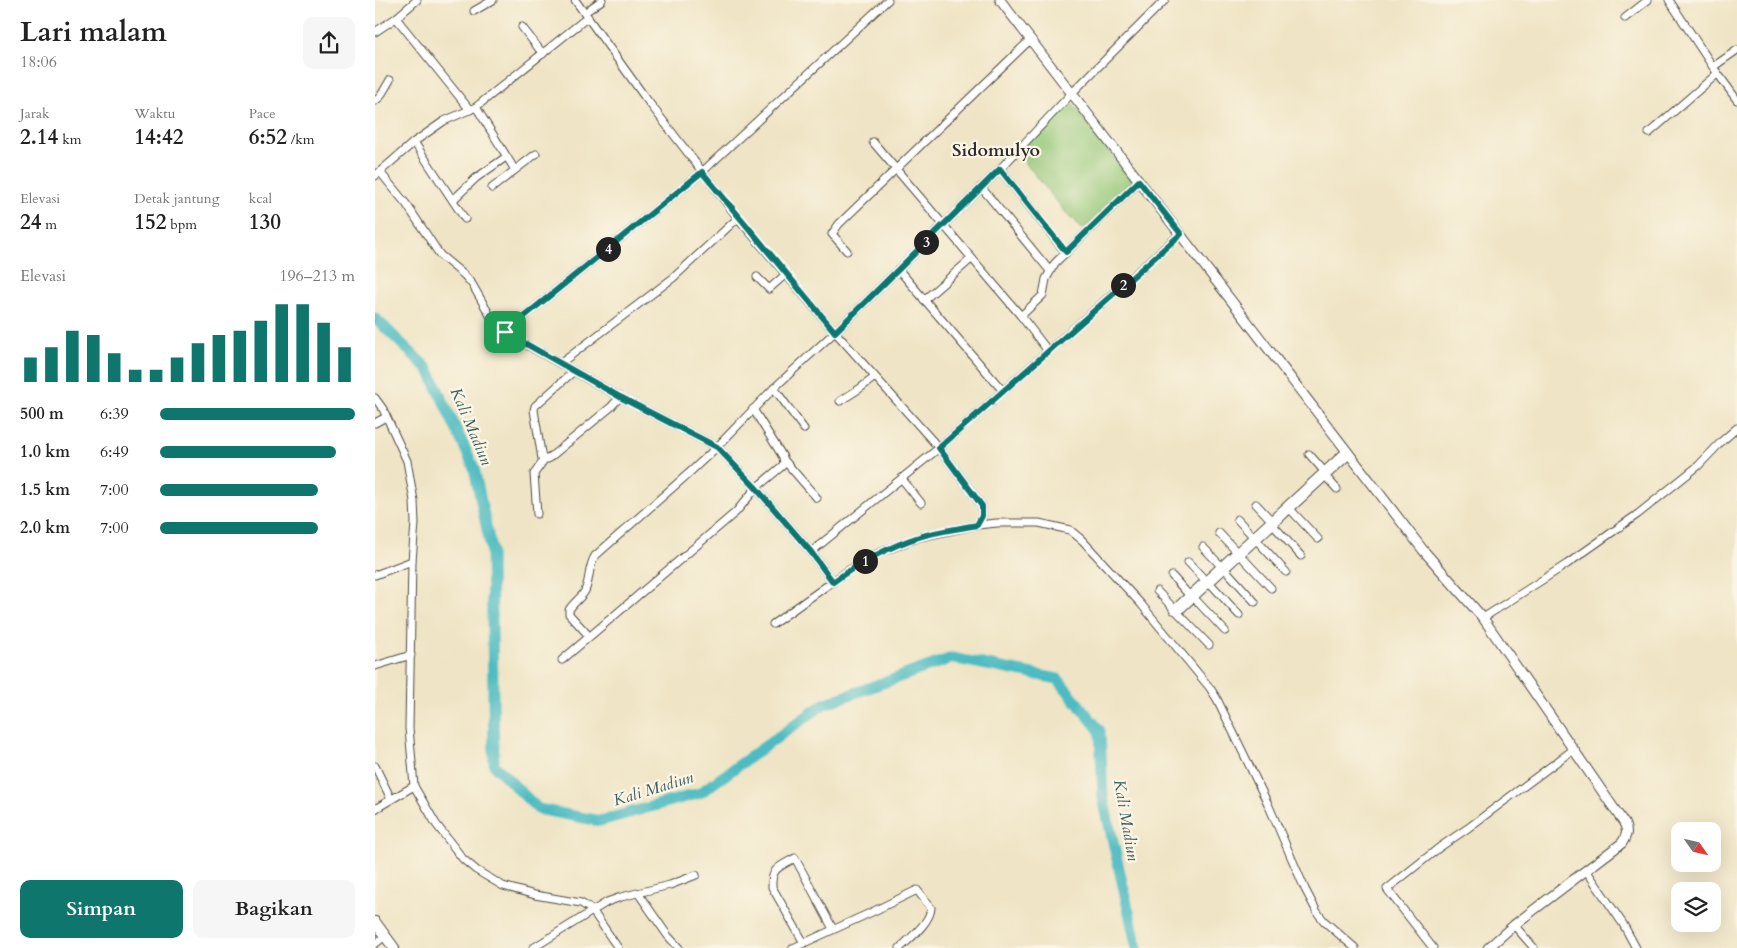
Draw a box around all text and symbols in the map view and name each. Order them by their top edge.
text: Lari malam [20,13,167,51]
button: share [303,17,355,69]
text: 18:06 [20,51,57,73]
text: Jarak [20,104,49,123]
text: Waktu [134,104,175,123]
text: Pace [249,104,276,123]
text: 2.14 [20,123,58,152]
text: 14:42 [134,123,183,152]
text: 6:52 [249,123,287,152]
text: km [58,130,81,149]
text: /km [287,130,315,149]
district label: Sidomulyo [952,138,1040,163]
text: Elevasi [20,189,60,208]
text: Detak jantung [134,189,220,208]
text: kcal [249,189,272,208]
text: 24 [20,208,42,237]
text: 152 [134,208,167,237]
text: 130 [249,208,281,237]
text: m [42,215,57,234]
text: bpm [167,215,197,234]
pin: 3 [913,230,939,254]
text: 3 [923,233,930,252]
pin: 4 [595,236,621,262]
text: 4 [605,240,612,259]
text: Elevasi [20,265,66,287]
text: 196–213 m [279,265,355,287]
pin: 2 [1111,272,1135,298]
text: 2 [1120,276,1127,295]
pin [484,311,526,353]
icon: arrive [491,318,519,346]
water label: Kali Madiun [445,384,497,469]
text: 500 m [20,403,64,425]
text: 6:39 [100,403,129,425]
text: 1.0 km [20,441,70,463]
text: 6:49 [100,441,129,463]
text: 1.5 km [20,479,70,501]
text: 7:00 [100,479,129,501]
text: 2.0 km [20,517,70,539]
text: 7:00 [100,517,129,539]
pin: 1 [853,548,877,574]
text: 1 [862,552,869,571]
water label: Kali Madiun [611,766,696,812]
water label: Kali Madiun [1108,778,1144,863]
north arrow [1671,822,1721,872]
map controls [1671,822,1721,932]
button: Simpan [20,880,183,938]
button: Bagikan [193,880,355,938]
button: layers [1671,882,1721,932]

